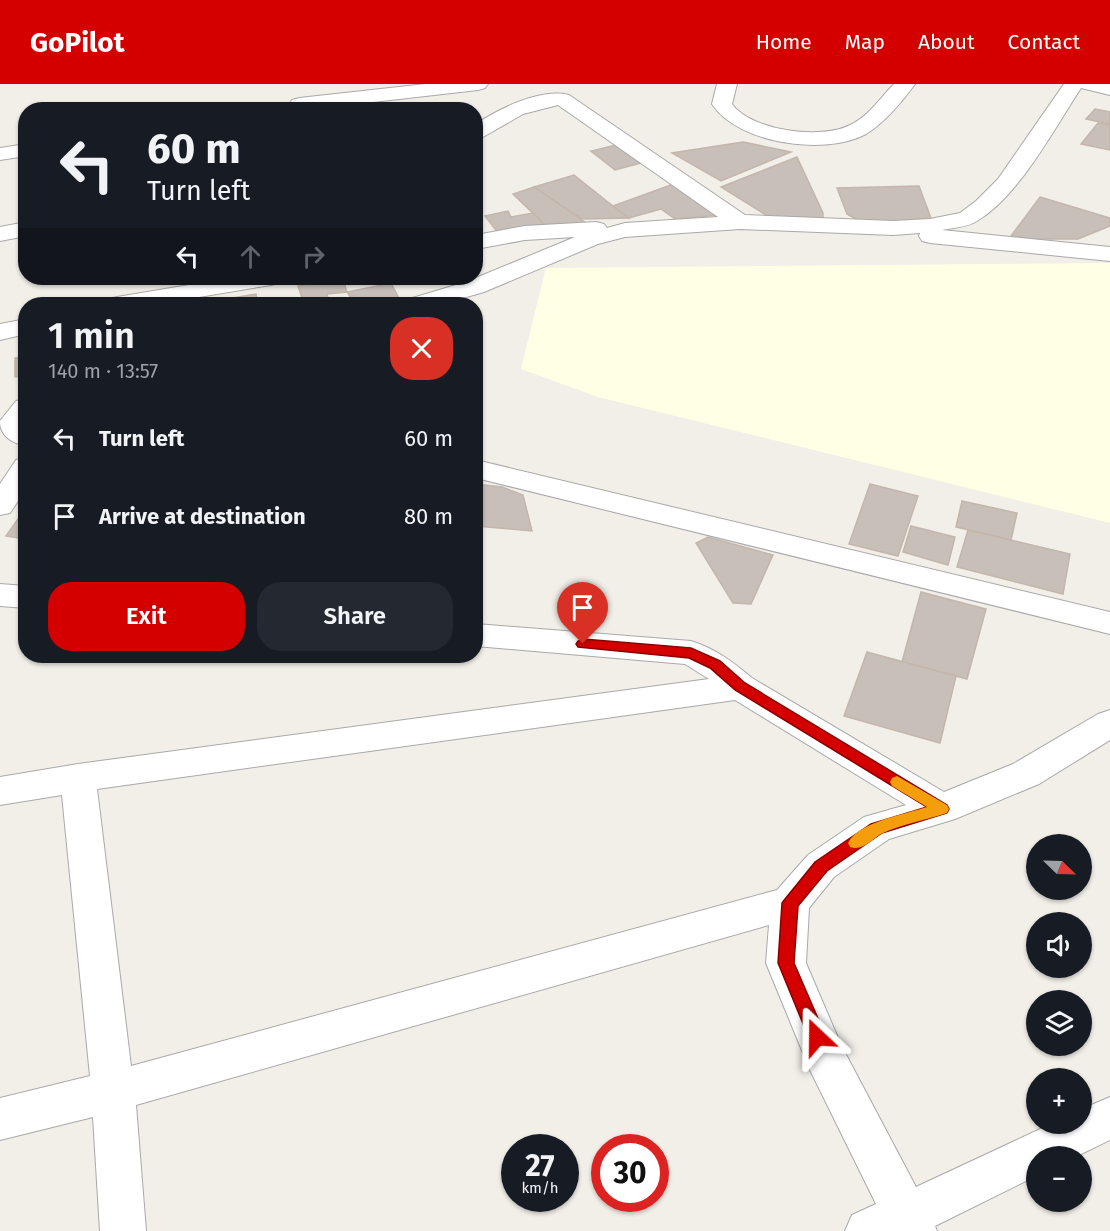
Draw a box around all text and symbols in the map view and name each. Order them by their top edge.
text: GoPilot [30,26,124,59]
text: Home [756,29,812,55]
text: Map [845,29,885,55]
text: About [918,29,975,55]
text: Contact [1008,29,1080,55]
text: 60 m [147,124,241,174]
icon: left [48,126,126,204]
text: Turn left [147,175,250,207]
icon: left [171,240,204,273]
icon: ahead [234,240,267,273]
icon: right [297,240,330,273]
text: 1 min [48,314,135,358]
button: close [390,317,453,380]
text: 140 m · 13:57 [48,359,158,383]
icon: left [48,422,81,455]
text: Turn left [99,425,184,452]
text: 60 m [404,425,453,452]
icon: arrive [48,500,81,533]
text: Arrive at destination [99,503,306,530]
text: 80 m [404,503,453,530]
button: Exit [48,582,245,651]
button: Share [257,582,453,651]
pin [557,582,608,644]
icon: arrive [566,591,599,624]
north arrow [1026,834,1092,900]
map controls [1026,834,1092,1212]
button: sound [1026,912,1092,978]
button: layers [1026,990,1092,1056]
position arrow [785,1005,849,1069]
button: + [1026,1068,1092,1134]
speed limit sign: 30 [591,1134,669,1212]
button: − [1026,1146,1092,1212]
text: 27 [525,1148,555,1184]
text: km/h [521,1179,559,1197]

